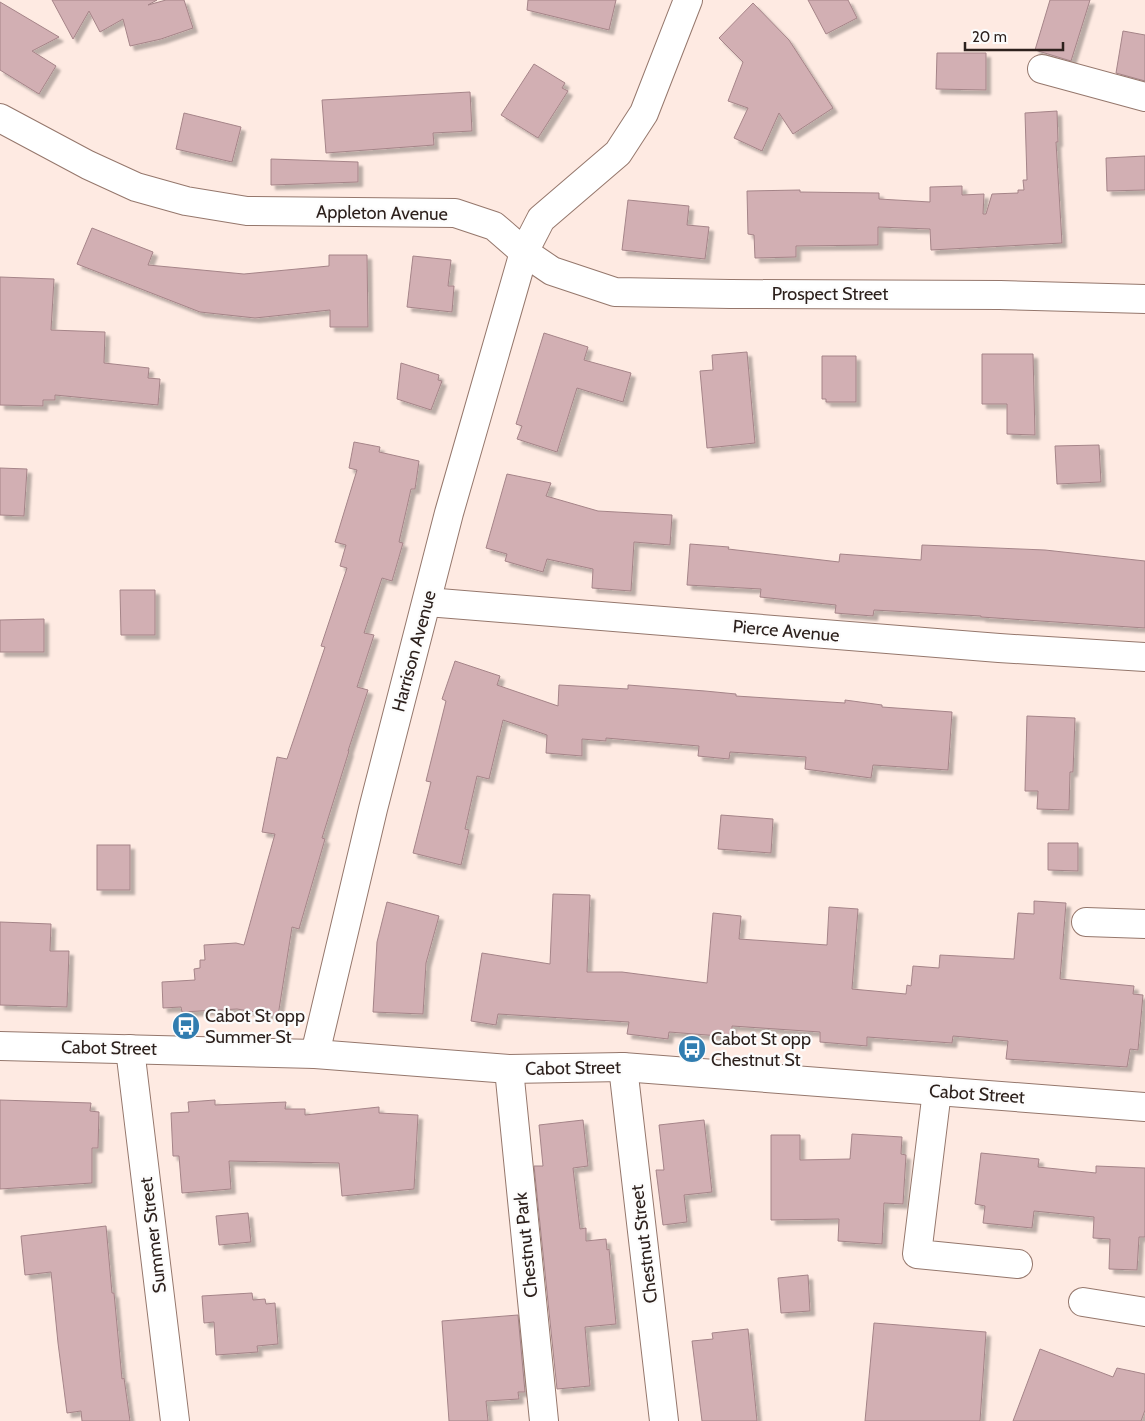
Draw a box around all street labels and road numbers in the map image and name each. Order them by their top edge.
street label: Appleton Avenue [316,201,448,225]
street label: Prospect Street [772,283,888,305]
street label: Harrison Avenue [387,588,441,714]
street label: Pierce Avenue [732,615,840,647]
street label: Cabot Street [61,1036,157,1060]
street label: Cabot Street [525,1056,621,1080]
street label: Cabot Street [928,1080,1026,1108]
street label: Summer Street [135,1176,171,1294]
street label: Chestnut Street [626,1183,662,1305]
street label: Chestnut Park [509,1190,542,1299]

